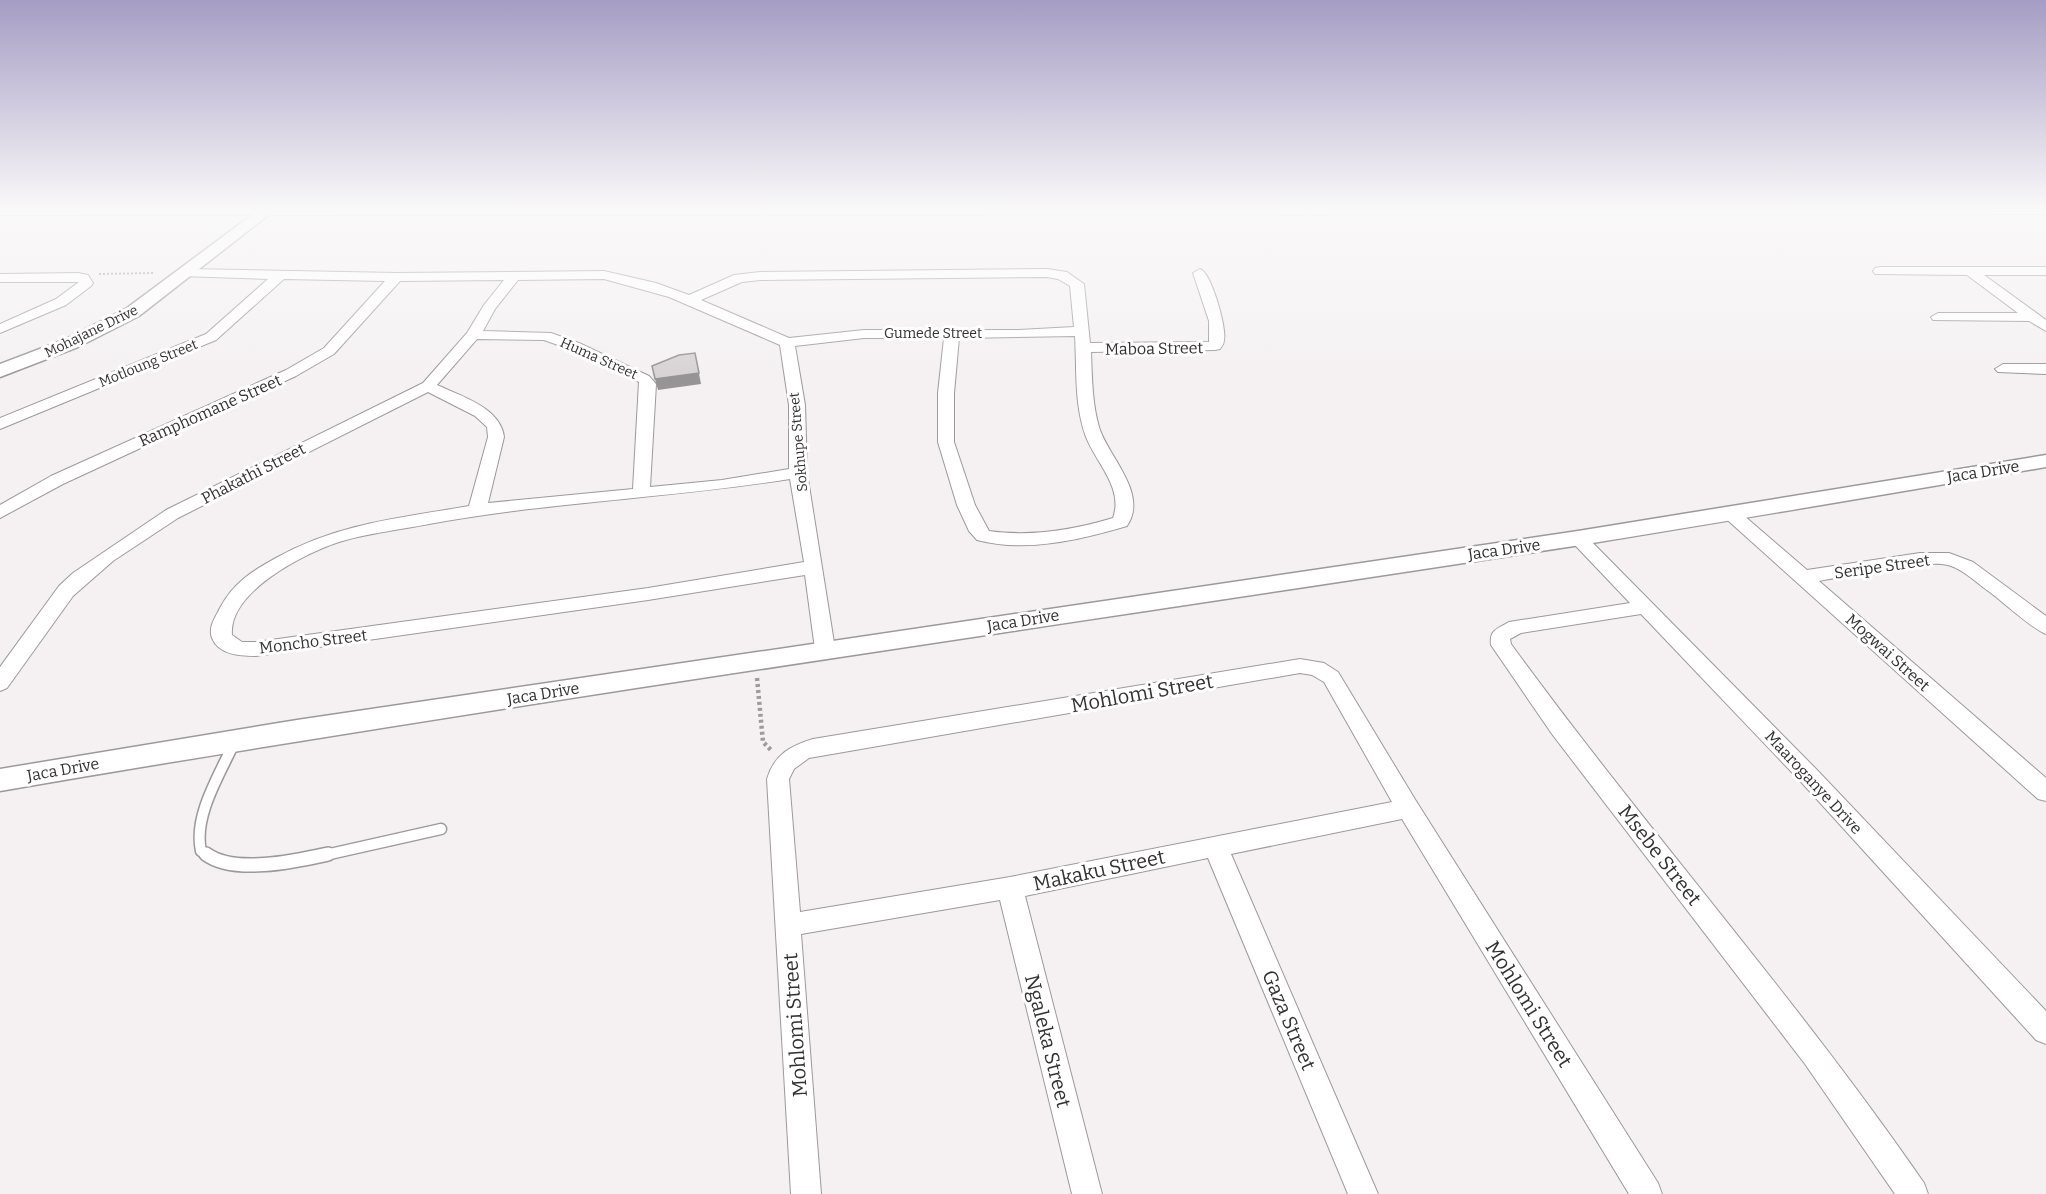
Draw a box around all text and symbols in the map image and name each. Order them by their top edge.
street label: Mohajane Drive [42,301,141,361]
street label: Gumede Street [884,325,982,342]
street label: Huma Street [557,334,640,383]
street label: Motloung Street [96,336,200,391]
street label: Maboa Street [1105,338,1204,359]
street label: Ramphomane Street [136,370,285,451]
street label: Sokhupe Street [786,392,811,492]
street label: Phakathi Street [198,439,309,508]
street label: Jaca Drive [1945,456,2021,487]
street label: Jaca Drive [1466,535,1542,564]
street label: Seripe Street [1833,550,1931,583]
street label: Jaca Drive [985,605,1061,636]
street label: Mogwai Street [1842,610,1934,695]
street label: Moncho Street [258,625,368,658]
street label: Mohlomi Street [1069,669,1215,717]
street label: Jaca Drive [505,678,581,709]
street label: Maaroganye Drive [1761,727,1866,838]
street label: Jaca Drive [24,754,101,785]
street label: Msebe Street [1613,800,1707,910]
street label: Makaku Street [1031,844,1167,896]
street label: Mohlomi Street [1481,936,1577,1072]
street label: Mohlomi Street [778,952,812,1098]
street label: Gaza Street [1257,966,1321,1074]
street label: Ngaleka Street [1020,972,1076,1110]

